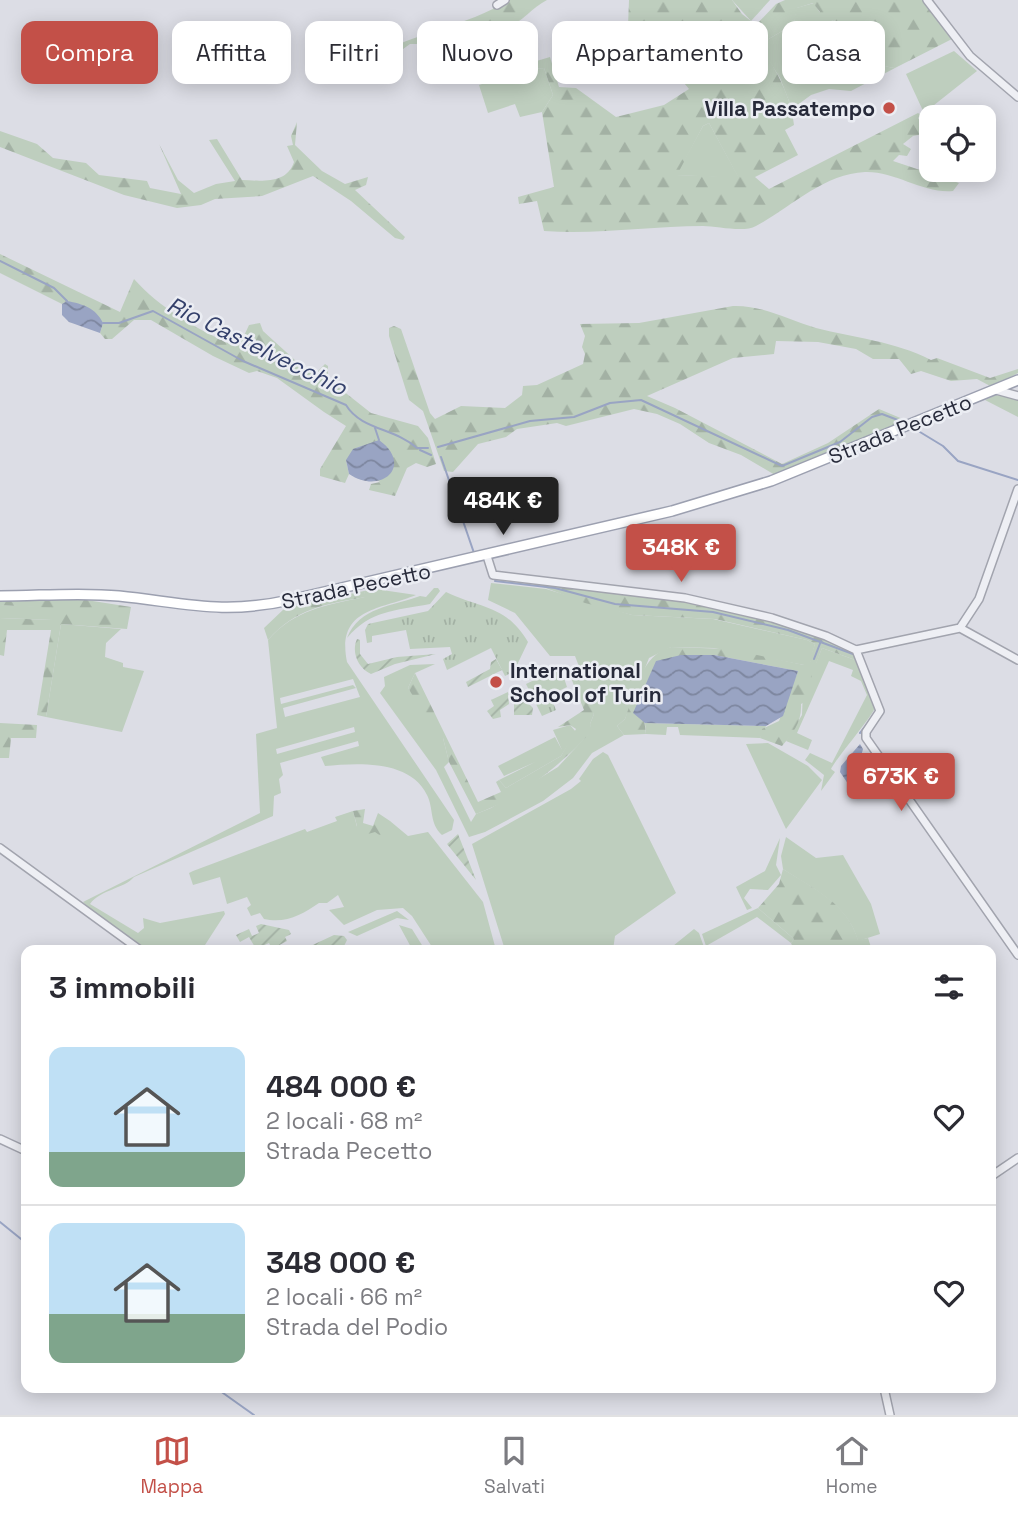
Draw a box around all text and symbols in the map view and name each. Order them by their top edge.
chip: Compra [21,21,158,84]
chip: Affitta [172,21,291,84]
chip: Filtri [305,21,403,84]
chip: Nuovo [417,21,538,84]
chip: Appartamento [552,21,768,84]
chip: Casa [782,21,885,84]
place label: Villa Passatempo [704,95,875,122]
marker: Villa Passatempo [881,100,897,116]
map controls [919,105,996,182]
button: locate [919,105,996,182]
water label: Rio Castelvecchio [162,289,353,403]
street label: Strada Pecetto [824,388,976,470]
pin: 484K € [446,477,560,537]
text: 484K € [464,485,542,515]
pin: 348K € [624,524,738,584]
text: 348K € [642,532,720,562]
street label: Strada Pecetto [279,557,433,615]
place label: International School of Turin [510,657,662,708]
marker: International School of Turin [488,674,504,690]
pin: 673K € [844,754,958,813]
text: 673K € [863,761,939,791]
text: 3 immobili [49,968,196,1007]
icon: filters [930,968,968,1006]
text: 484 000 € [266,1067,416,1106]
icon: home [105,1075,189,1159]
icon: heart [930,1098,968,1136]
text: 2 locali · 68 m² [266,1106,423,1136]
text: Strada Pecetto [266,1136,432,1166]
text: 348 000 € [266,1243,415,1282]
icon: home [105,1251,189,1335]
icon: heart [930,1274,968,1312]
text: 2 locali · 66 m² [266,1282,422,1312]
text: Strada del Podio [266,1312,448,1342]
tab: Mappa [140,1432,203,1499]
tab: Salvati [484,1432,545,1499]
tab: Home [826,1432,878,1499]

